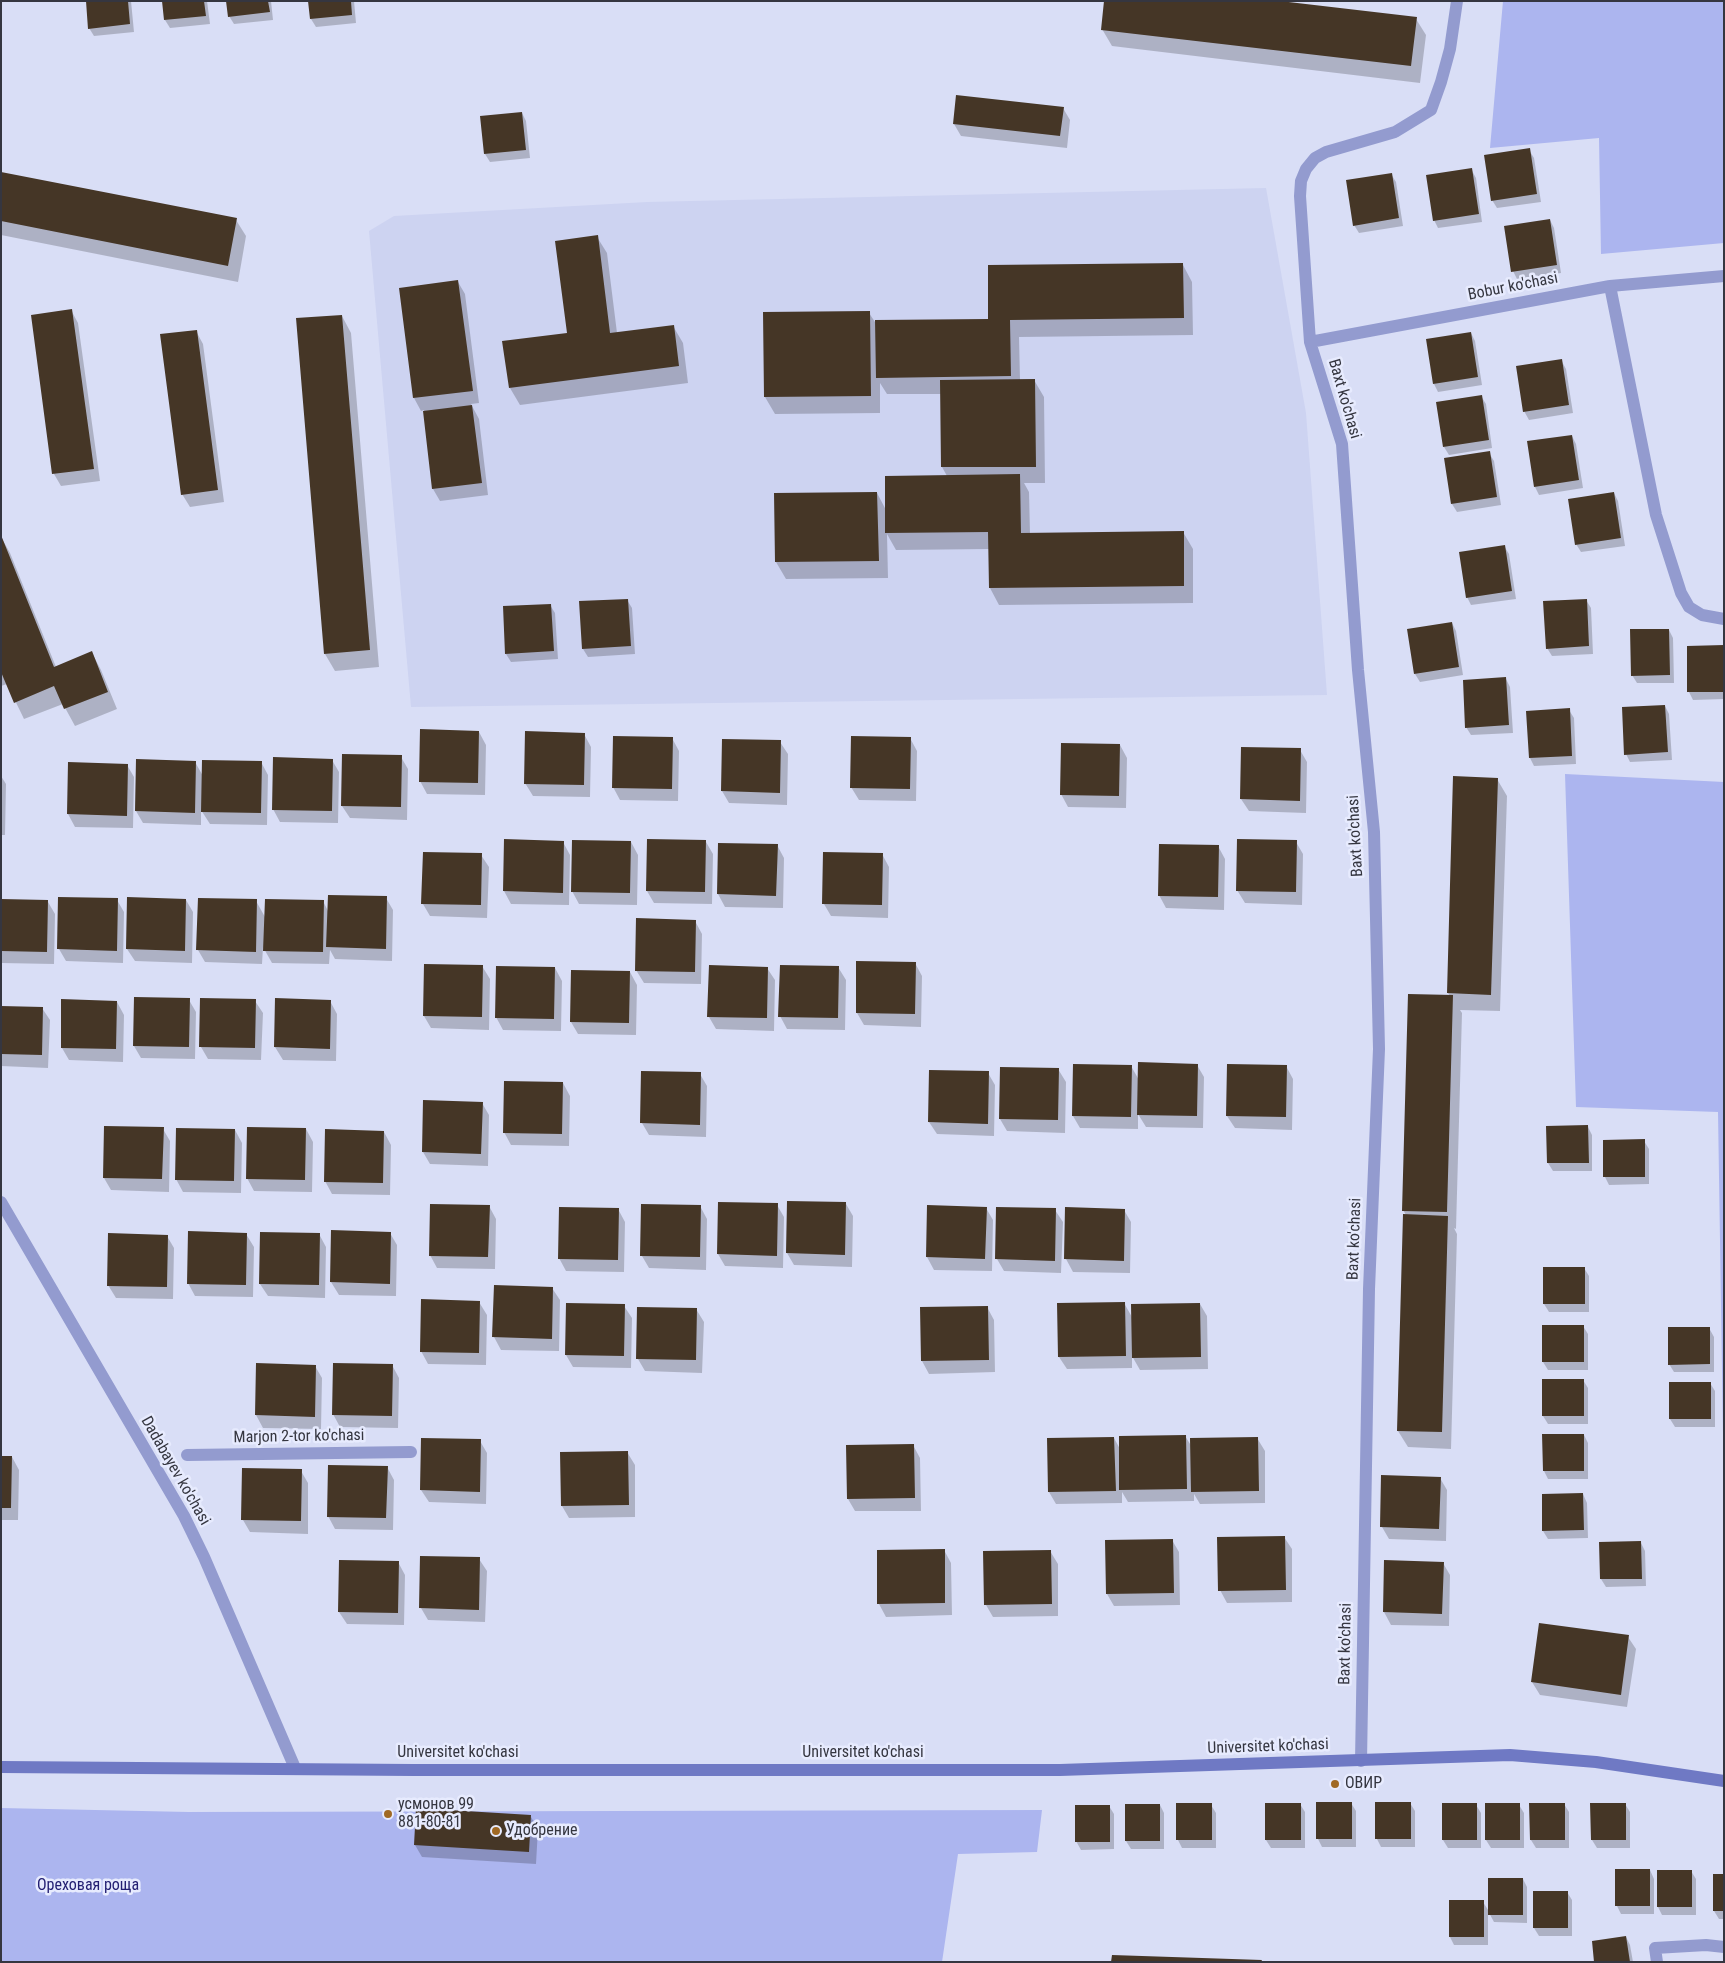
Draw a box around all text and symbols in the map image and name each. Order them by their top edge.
street label: Bobur ko'chasi [1466,269,1560,305]
street label: Baxt ko'chasi [1323,357,1365,441]
street label: Baxt ko'chasi [1344,795,1368,877]
street label: Baxt ko'chasi [1344,1198,1366,1280]
street label: Dadabayev ko'chasi [136,1413,214,1529]
street label: Marjon 2-tor ko'chasi [233,1426,365,1448]
street label: Baxt ko'chasi [1336,1603,1356,1685]
street label: Universitet ko'chasi [1207,1735,1329,1759]
street label: Universitet ko'chasi [397,1743,519,1763]
street label: Universitet ko'chasi [802,1743,924,1763]
place label: ОВИР [1345,1774,1382,1794]
marker: ОВИР [1329,1778,1341,1790]
place label: усмонов 99 881-80-81 [398,1795,474,1833]
marker: усмонов 99 881-80-81 [382,1808,394,1820]
place label: Удобрение [506,1821,578,1841]
marker: Удобрение [490,1825,502,1837]
park label: Ореховая роща [37,1876,139,1896]

